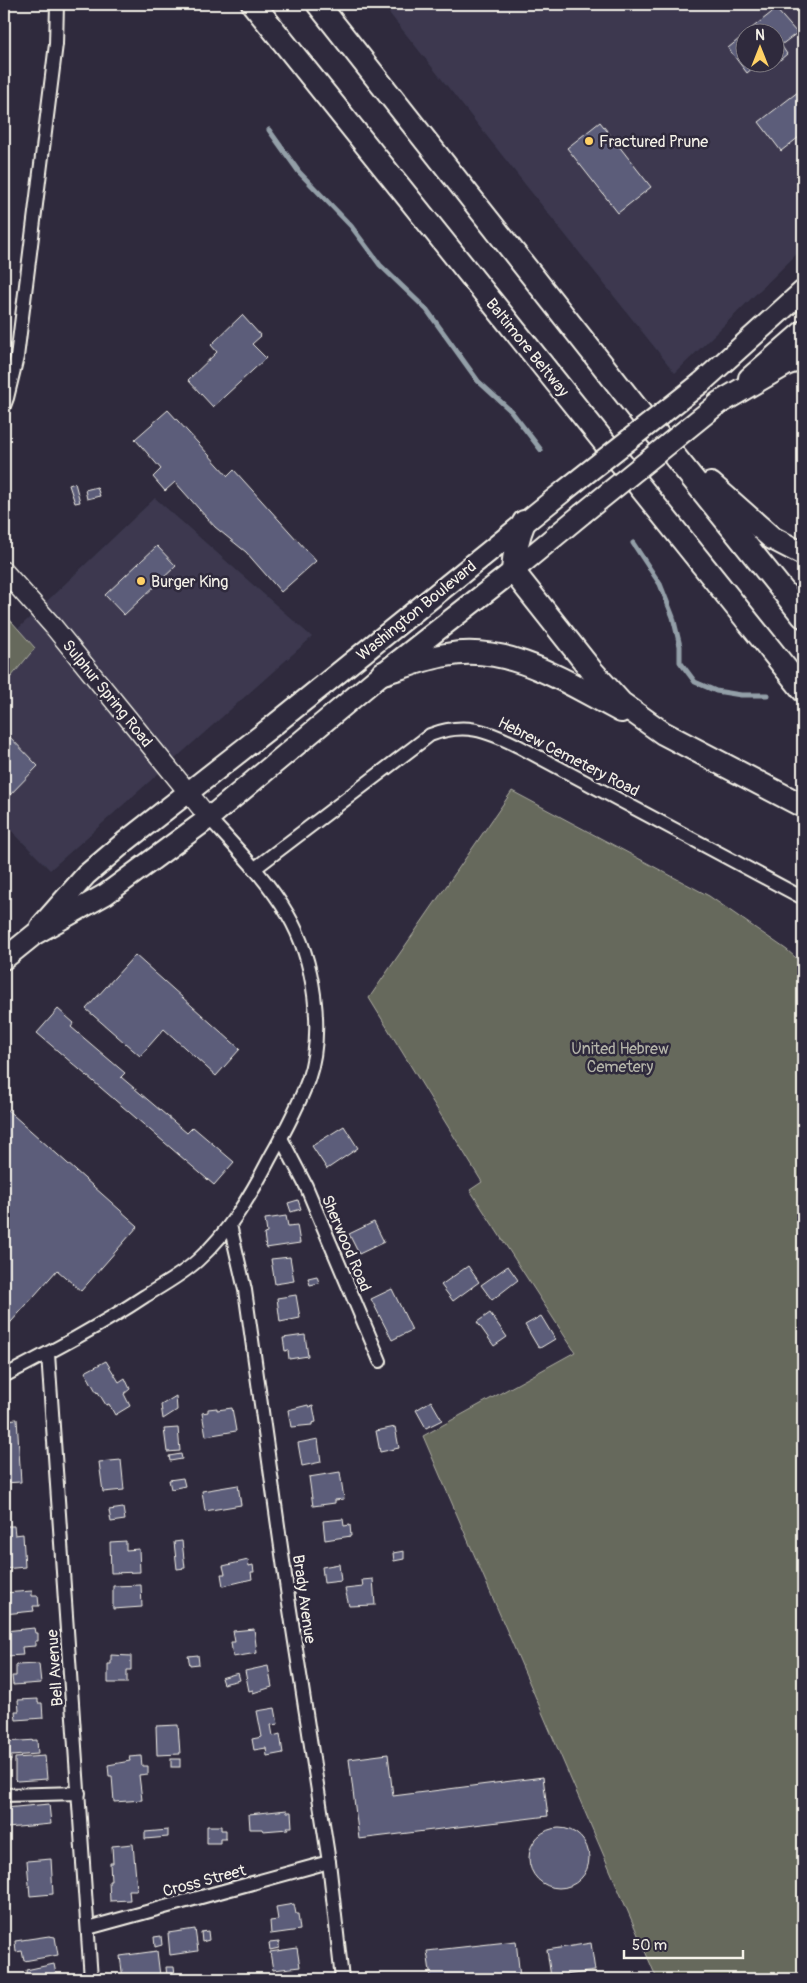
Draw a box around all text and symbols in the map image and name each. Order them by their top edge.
north arrow [734,22,784,72]
text: N [755,27,765,44]
place label: Fractured Prune [599,132,708,152]
marker: Fractured Prune [583,135,595,147]
street label: Baltimore Beltway [481,294,573,401]
street label: Washington Boulevard [353,556,481,665]
place label: Burger King [151,572,228,592]
marker: Burger King [135,575,147,587]
street label: Sulphur Spring Road [58,636,157,751]
street label: Hebrew Cemetery Road [495,713,643,801]
park label: United Hebrew Cemetery [571,1039,669,1077]
street label: Sherwood Road [317,1192,375,1295]
street label: Brady Avenue [288,1553,320,1645]
street label: Bell Avenue [42,1629,68,1707]
street label: Cross Street [161,1860,248,1902]
scale bar [624,1928,743,1960]
text: 50 m [632,1936,667,1955]

